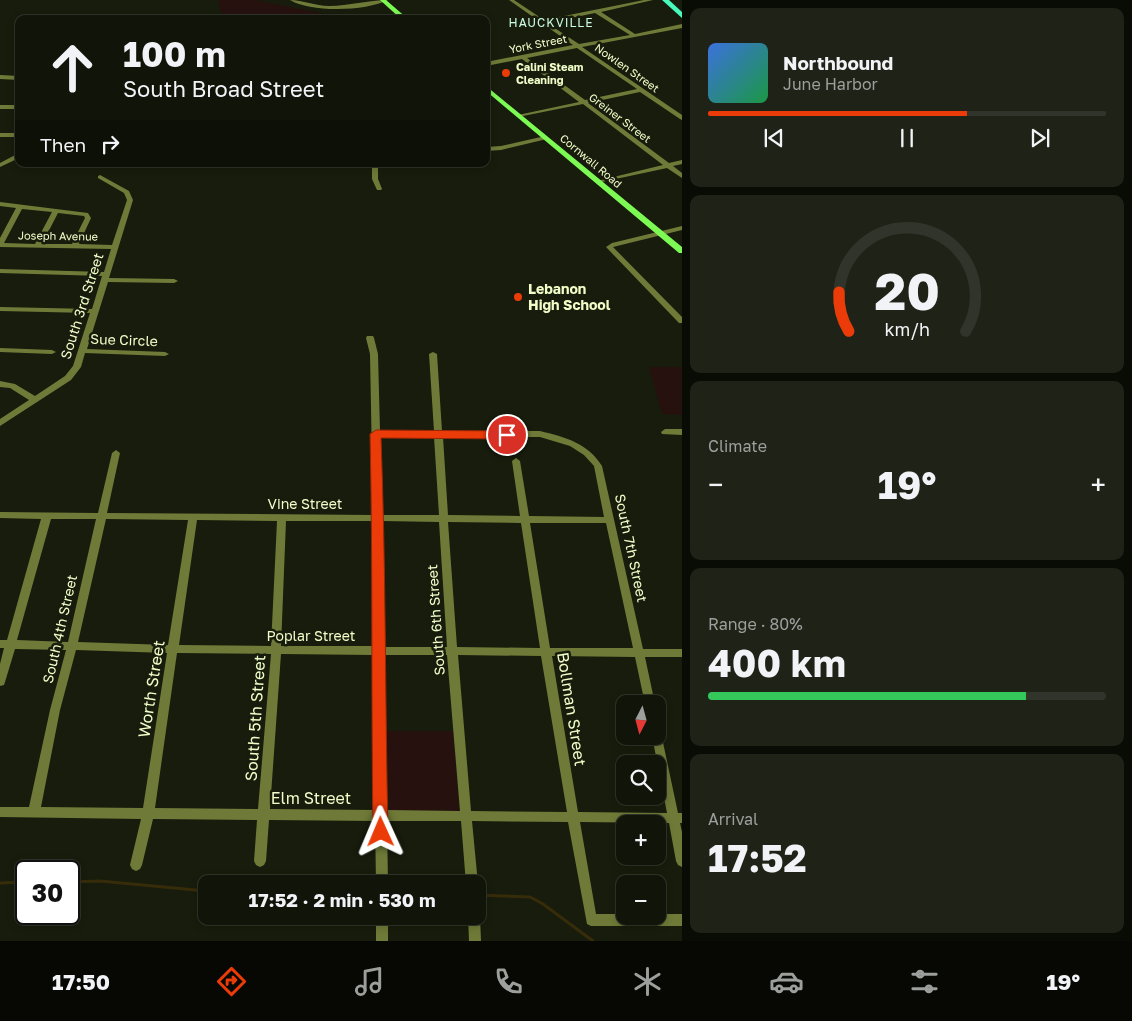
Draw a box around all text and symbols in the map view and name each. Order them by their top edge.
district label: HAUCKVILLE [509,15,593,30]
street label: York Street [508,32,568,55]
text: 100 m [123,33,226,75]
icon: ahead [40,35,105,100]
street label: Nowlen Street [593,41,662,95]
text: Northbound [783,51,893,74]
place label: Calini Steam Cleaning [516,60,584,86]
marker: Calini Steam Cleaning [500,67,512,79]
text: June Harbor [783,74,878,94]
text: South Broad Street [123,75,324,102]
street label: Greiner Street [587,90,654,145]
icon: previous [760,124,788,152]
icon: pause [893,124,921,152]
icon: next [1026,124,1054,152]
icon: right [96,130,124,158]
street label: Cornwall Road [558,131,625,190]
text: Then [40,133,86,156]
street label: Joseph Avenue [18,228,98,243]
street label: South 3rd Street [56,251,107,361]
text: 20 [874,259,940,321]
place label: Lebanon High School [528,280,611,313]
marker: Lebanon High School [512,291,524,303]
text: km/h [884,318,930,340]
street label: Sue Circle [90,330,158,349]
pin [486,414,528,456]
icon: arrive [493,421,521,449]
text: Climate [708,436,767,456]
text: 19° [878,462,936,507]
text: − [708,468,723,501]
text: + [1091,468,1106,501]
street label: South 7th Street [612,492,651,604]
street label: Vine Street [268,495,342,512]
street label: South 6th Street [423,564,448,676]
street label: South 4th Street [39,573,80,685]
text: Range · 80% [708,614,803,634]
street label: Poplar Street [267,627,355,644]
street label: Worth Street [133,639,169,739]
text: 400 km [708,640,846,685]
street label: Bollman Street [553,651,591,767]
street label: South 5th Street [241,654,269,782]
north arrow [616,695,666,745]
map controls [616,695,666,925]
button: search [616,755,666,805]
street label: Elm Street [271,788,351,808]
position arrow [354,805,406,857]
text: Arrival [708,809,758,829]
button: + [616,815,666,865]
text: 17:52 [708,835,807,880]
speed limit sign: 30 [15,860,80,925]
button: − [616,875,666,925]
text: 17:52 · 2 min · 530 m [248,888,436,911]
icon: directions [214,964,249,999]
icon: music [352,964,387,999]
icon: phone [491,964,526,999]
icon: climate [630,964,665,999]
icon: car [769,964,804,999]
icon: filters [907,964,942,999]
text: 17:50 [52,968,110,995]
text: 19° [1046,968,1080,995]

